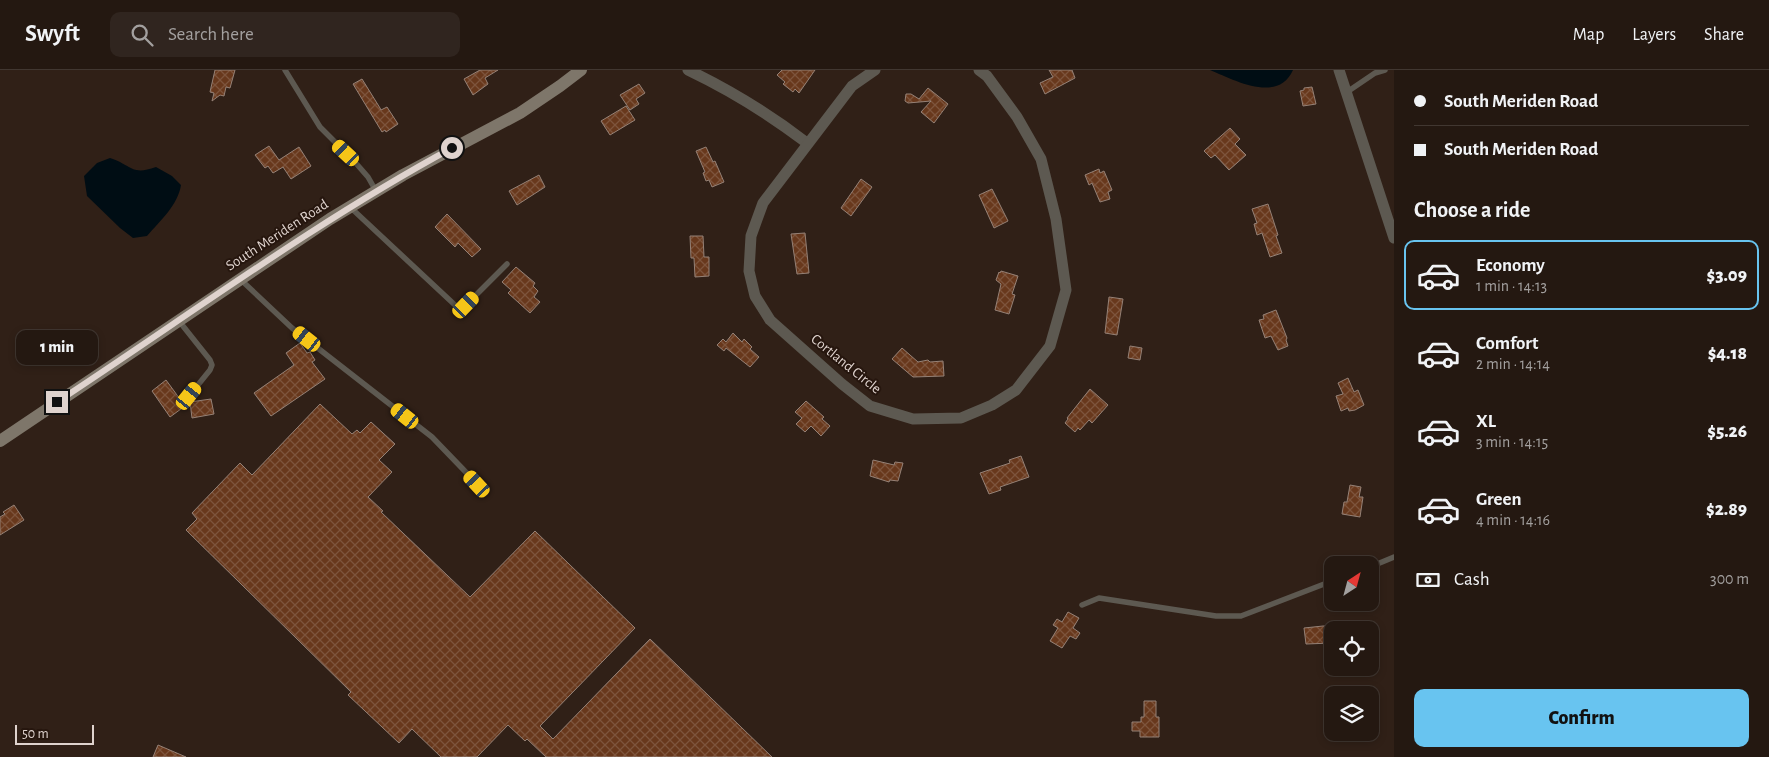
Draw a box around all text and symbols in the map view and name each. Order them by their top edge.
search box [110,12,460,57]
icon: search [128,21,156,49]
text: Swyft [25,22,80,46]
text: Search here [168,25,254,44]
text: Map [1573,26,1604,44]
text: Layers [1632,26,1676,44]
text: Share [1704,26,1744,44]
text: South Meriden Road [1444,92,1598,111]
car [329,137,362,169]
route start [441,137,463,159]
text: South Meriden Road [1444,140,1598,159]
street label: South Meriden Road [223,196,331,274]
text: Choose a ride [1414,199,1530,221]
icon: car [1416,253,1461,298]
text: Economy [1476,256,1545,275]
text: $3.09 [1706,266,1747,285]
text: 1 min · 14:13 [1476,278,1547,294]
car [450,289,481,321]
car [290,324,323,354]
callout: 1 min [16,330,98,364]
street label: Cortland Circle [808,331,884,397]
icon: car [1416,331,1461,376]
text: Comfort [1476,334,1538,353]
text: 1 min [40,339,74,355]
text: $4.18 [1708,344,1747,363]
text: 2 min · 14:14 [1476,356,1550,372]
car [173,380,204,412]
route end [46,391,68,413]
car [388,401,421,431]
icon: car [1416,409,1461,454]
text: XL [1476,412,1496,431]
text: $5.26 [1707,422,1747,441]
text: 3 min · 14:15 [1476,434,1548,450]
car [461,468,492,500]
icon: car [1416,487,1461,532]
text: Green [1476,490,1522,509]
text: $2.89 [1706,500,1747,519]
text: 4 min · 14:16 [1476,512,1550,528]
north arrow [1324,556,1379,611]
map controls [1324,556,1379,741]
icon: cash [1414,566,1442,594]
text: Cash [1454,570,1490,589]
text: 300 m [1710,571,1749,587]
button: locate [1324,621,1379,676]
button: layers [1324,686,1379,741]
button: Confirm [1414,689,1749,747]
scale bar [15,722,94,745]
text: 50 m [22,727,49,741]

